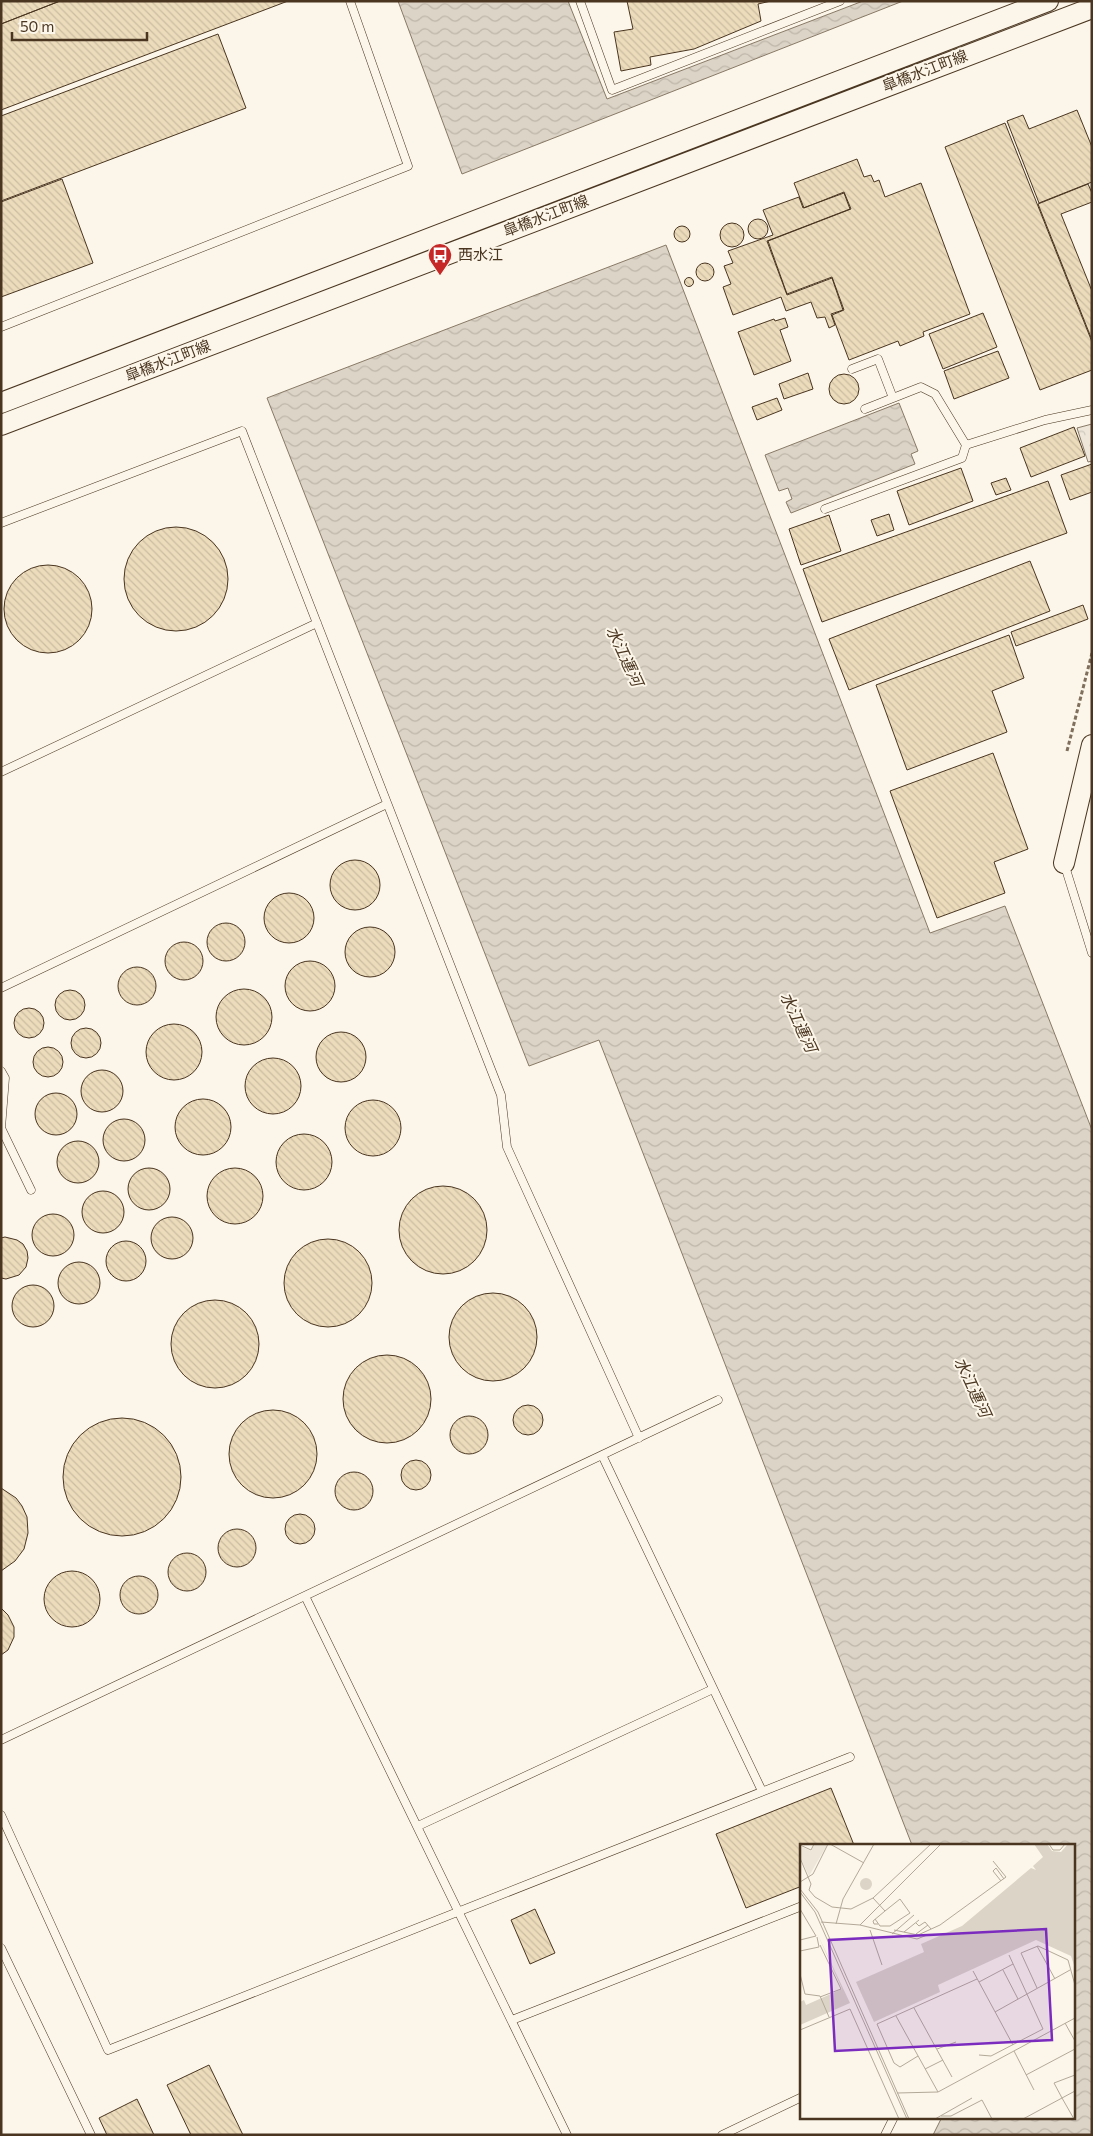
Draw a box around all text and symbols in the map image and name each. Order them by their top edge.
scale bar [12,10,148,42]
text: 50 m [20,17,54,35]
street label: 皐橋水江町線 [879,46,970,95]
street label: 皐橋水江町線 [500,191,591,240]
bus stop icon: 西水江 [427,242,453,276]
place label: 西水江 [458,245,503,263]
street label: 皐橋水江町線 [122,336,213,385]
water label: 水江運河 [603,623,649,692]
water label: 水江運河 [777,989,823,1058]
water label: 水江運河 [951,1354,997,1423]
inset map [800,1844,1076,2118]

